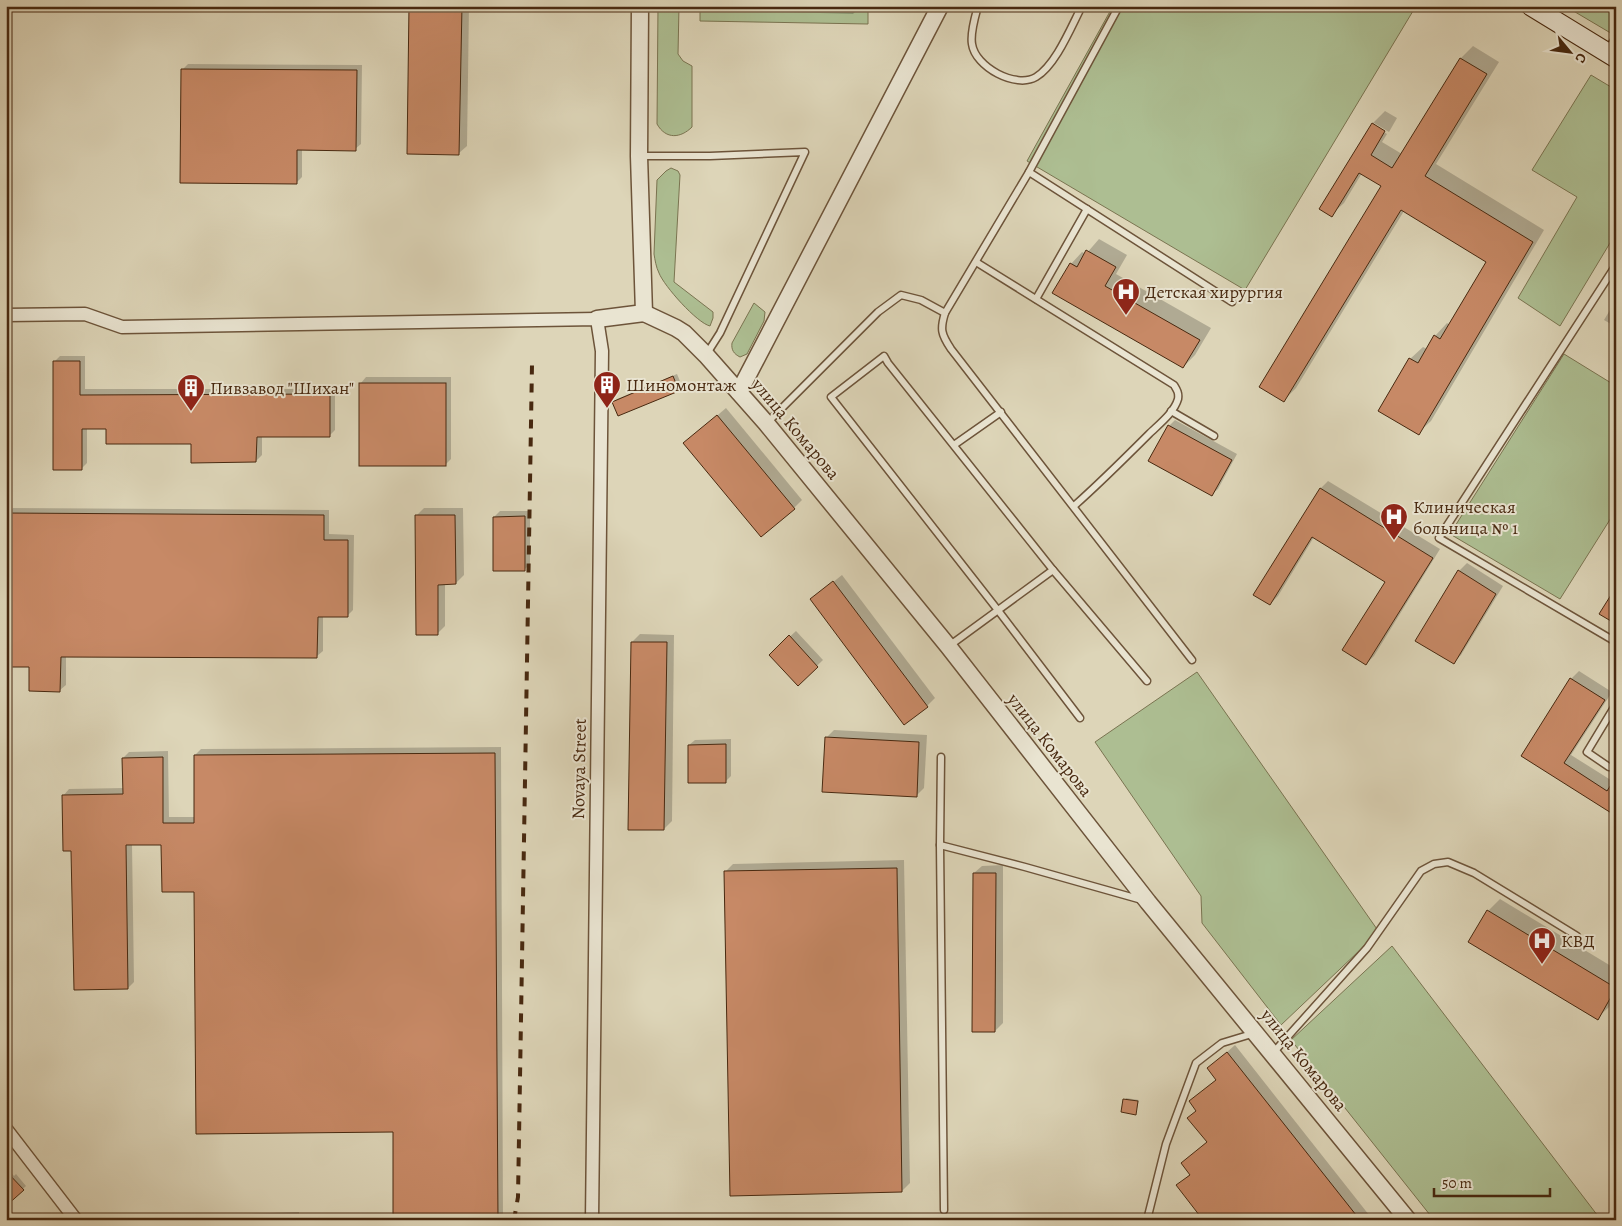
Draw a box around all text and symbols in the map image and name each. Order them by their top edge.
north arrow [1544,28,1594,78]
text: С [1570,50,1591,67]
hospital icon: Детская хирургия [1111,277,1141,316]
place label: Детская хирургия [1145,280,1283,304]
building icon: Шиномонтаж [592,370,622,409]
building icon: Пивзавод "Шихан" [176,373,206,412]
place label: Шиномонтаж [626,373,737,397]
street label: улица Комарова [746,373,846,485]
place label: Пивзавод "Шихан" [210,376,354,400]
place label: Клиническая больница № 1 [1413,495,1518,540]
hospital icon: Клиническая больница № 1 [1379,502,1409,541]
street label: улица Комарова [1001,687,1098,802]
street label: Novaya Street [566,718,592,820]
hospital icon: КВД [1527,926,1557,965]
place label: КВД [1561,929,1595,953]
street label: улица Комарова [1255,1003,1353,1117]
scale bar [1434,1166,1551,1198]
text: 50 m [1442,1173,1472,1193]

